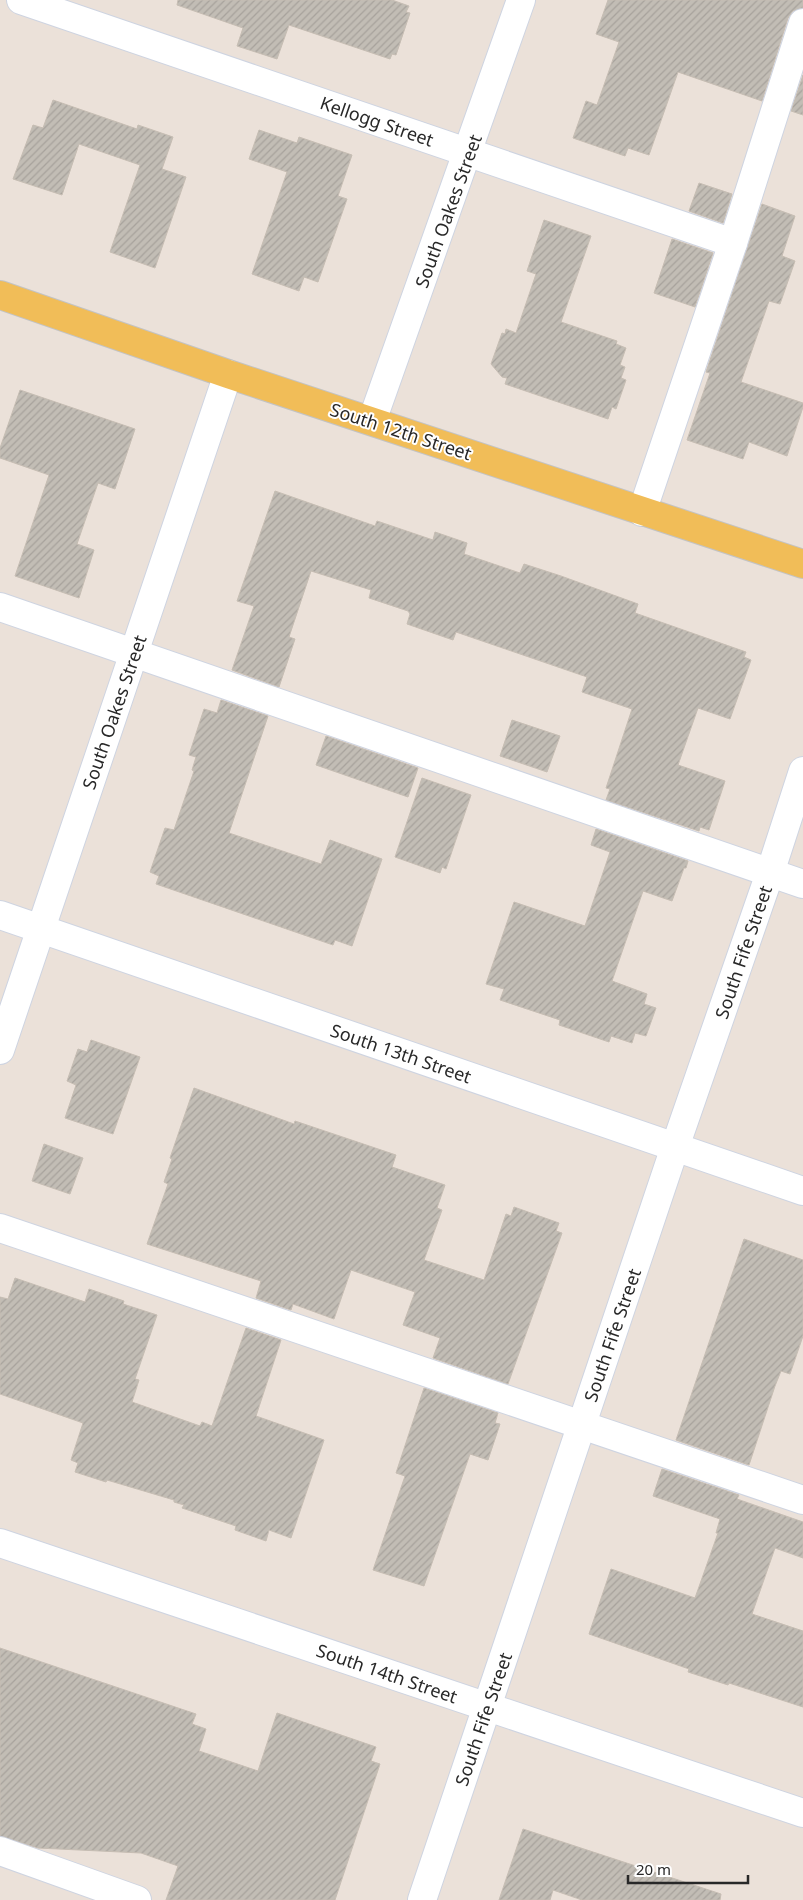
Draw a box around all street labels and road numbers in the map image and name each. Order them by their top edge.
street label: Kellogg Street [317,90,437,152]
street label: South Oakes Street [409,130,487,291]
street label: South 12th Street [327,397,475,465]
street label: South Oakes Street [76,631,152,792]
street label: South Fife Street [709,882,777,1022]
street label: South 13th Street [327,1018,475,1088]
street label: South Fife Street [578,1265,646,1405]
street label: South 14th Street [313,1638,461,1708]
street label: South Fife Street [449,1649,517,1789]

